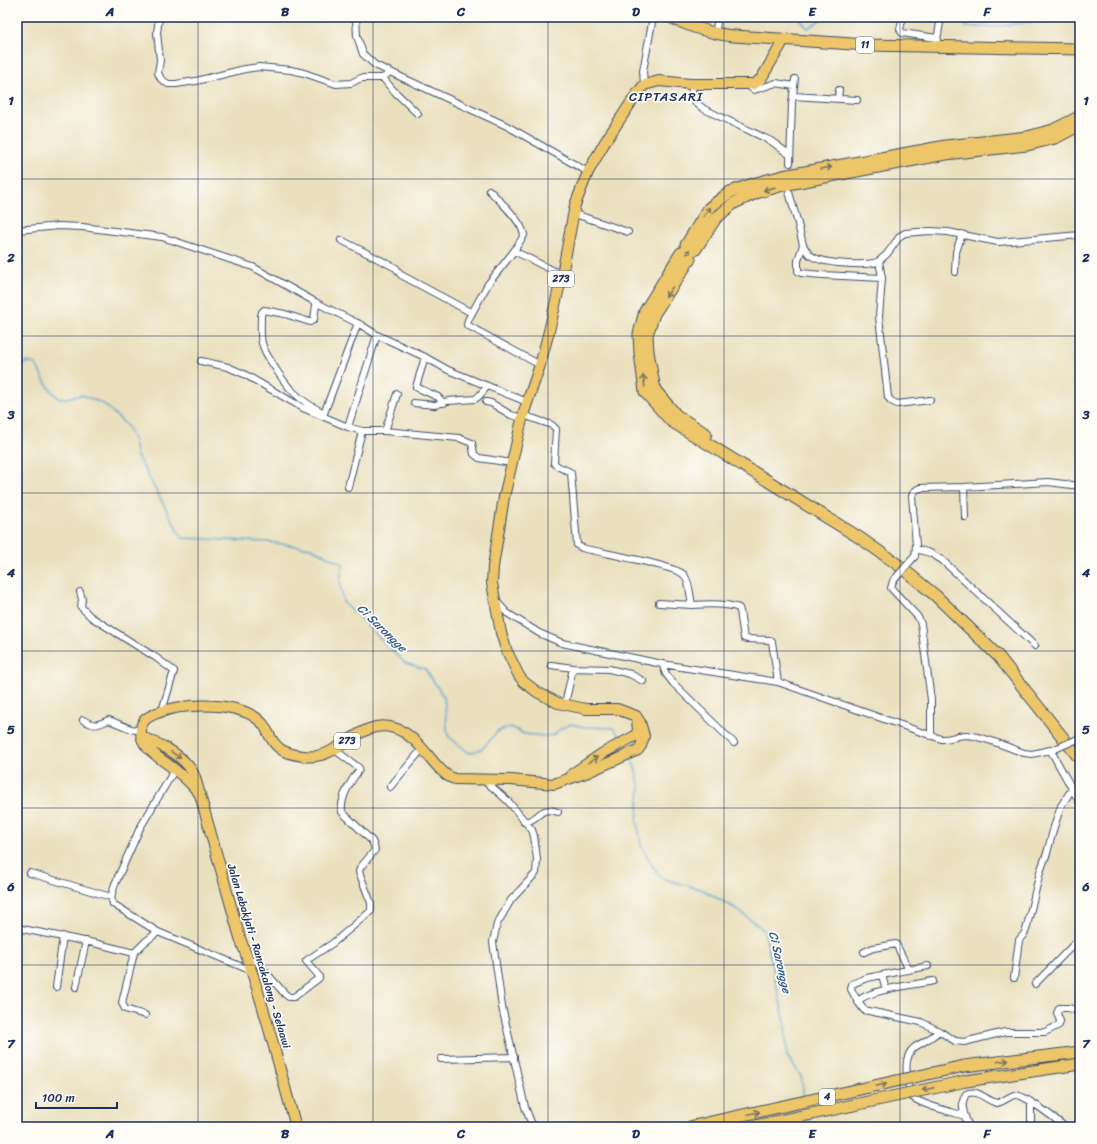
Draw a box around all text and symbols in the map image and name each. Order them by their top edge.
text: A [105,0,114,23]
text: B [281,0,290,23]
text: C [456,0,466,23]
text: D [632,0,640,23]
text: E [808,0,817,23]
text: F [982,0,991,23]
road number: 11 [856,37,874,53]
district label: CIPTASARI [629,85,703,108]
text: 1 [8,89,14,112]
text: 1 [1083,89,1089,112]
one-way arrow [819,164,832,172]
one-way arrow [763,186,776,193]
one-way arrow [703,207,711,218]
text: 2 [6,246,15,269]
text: 2 [1081,246,1090,269]
road number: 273 [548,271,574,287]
one-way arrow [664,286,672,298]
one-way arrow [640,375,648,388]
text: 3 [6,403,15,426]
text: 3 [1081,403,1090,426]
text: 4 [6,561,16,584]
text: 4 [1081,561,1091,584]
water label: Ci Sarongge [352,598,414,659]
text: 5 [7,718,15,741]
text: 5 [1082,718,1090,741]
road number: 273 [334,733,360,749]
one-way arrow [170,751,181,759]
one-way arrow [587,755,599,763]
street label: Jalan Lebakjati - Rancakalong - Selaawi [222,860,296,1052]
text: 6 [6,875,15,898]
text: 6 [1081,875,1090,898]
water label: Ci Sarongge [762,929,798,997]
text: 7 [7,1032,16,1055]
text: 7 [1082,1032,1091,1055]
one-way arrow [996,1058,1009,1065]
one-way arrow [875,1080,888,1088]
scale bar [36,1084,117,1110]
one-way arrow [921,1086,934,1094]
text: 100 m [42,1087,75,1109]
road number: 4 [819,1089,835,1105]
one-way arrow [748,1108,761,1116]
text: A [105,1122,114,1144]
text: B [281,1122,290,1144]
text: C [456,1122,466,1144]
text: D [632,1122,640,1144]
text: E [808,1122,817,1144]
text: F [982,1122,991,1144]

